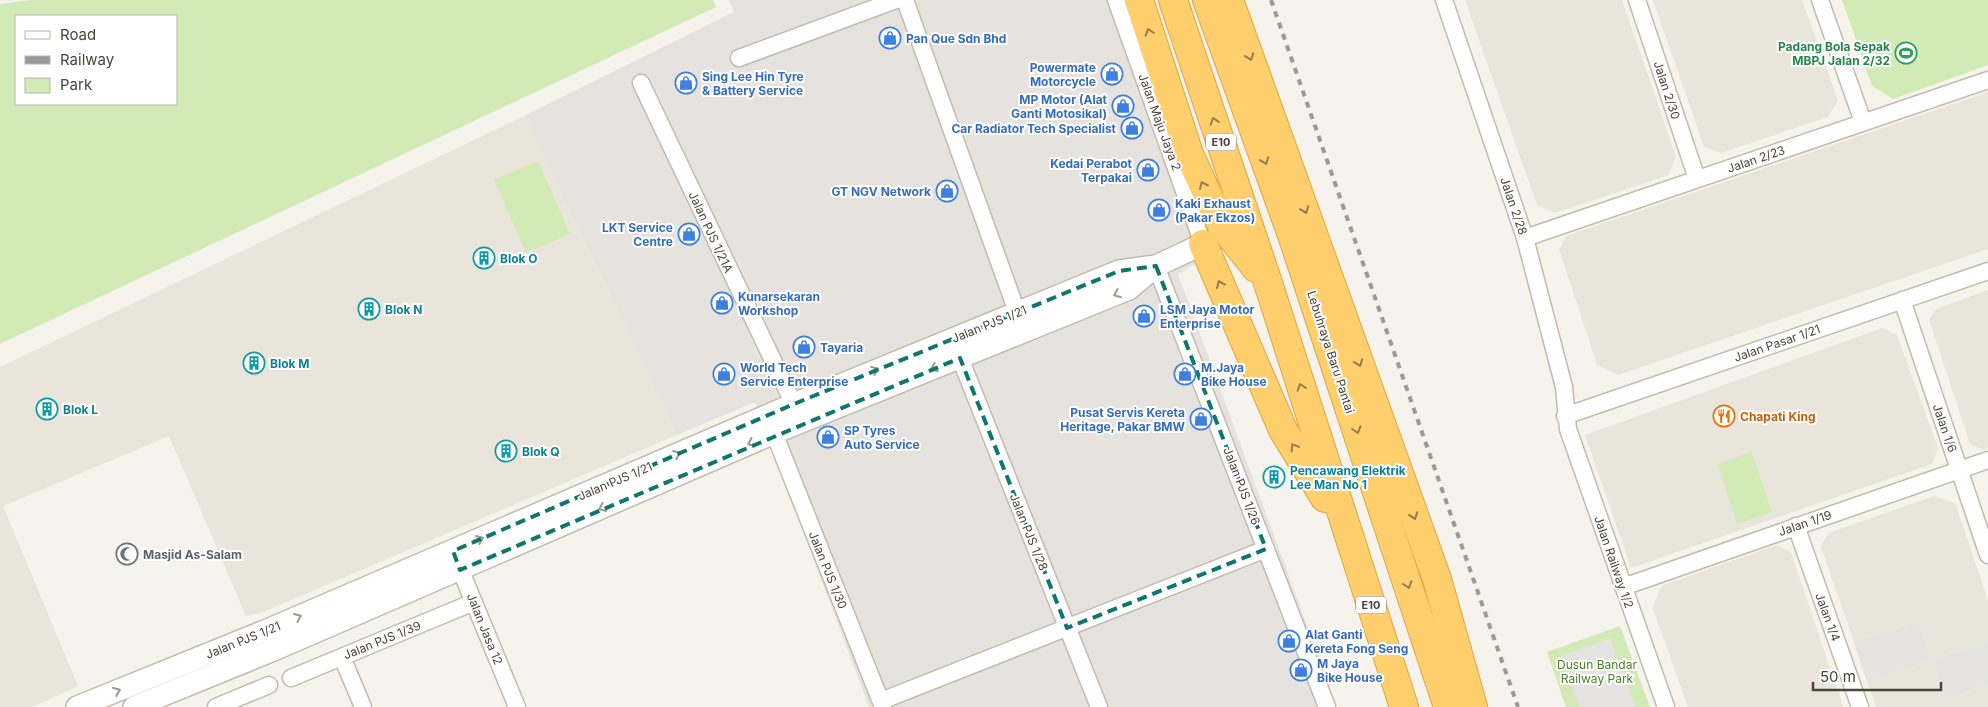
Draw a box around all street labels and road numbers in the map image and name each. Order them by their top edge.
street label: Jalan 2/30 [1651,59,1683,121]
street label: Jalan Maju Jaya 2 [1135,71,1185,173]
road number: E10 [1206,134,1236,150]
street label: Jalan 2/23 [1725,142,1787,176]
street label: Jalan 2/28 [1497,175,1531,237]
street label: Jalan PJS 1/21A [686,189,736,275]
street label: Lebuhraya Baru Pantai [1304,289,1358,415]
street label: Jalan PJS 1/21 [949,302,1029,346]
street label: Jalan Pasar 1/21 [1732,321,1822,365]
street label: Jalan 1/6 [1930,402,1960,454]
street label: Jalan PJS 1/26 [1220,445,1264,527]
street label: Jalan PJS 1/21 [575,459,655,503]
street label: Jalan PJS 1/28 [1007,491,1051,573]
street label: Jalan 1/19 [1776,507,1834,539]
street label: Jalan Railway 1/2 [1591,514,1637,610]
street label: Jalan PJS 1/30 [806,529,850,611]
street label: Jalan Jasa 12 [464,591,506,667]
street label: Jalan 1/4 [1812,591,1844,644]
road number: E10 [1356,596,1386,614]
street label: Jalan PJS 1/21 [203,618,283,662]
street label: Jalan PJS 1/39 [341,618,423,662]

